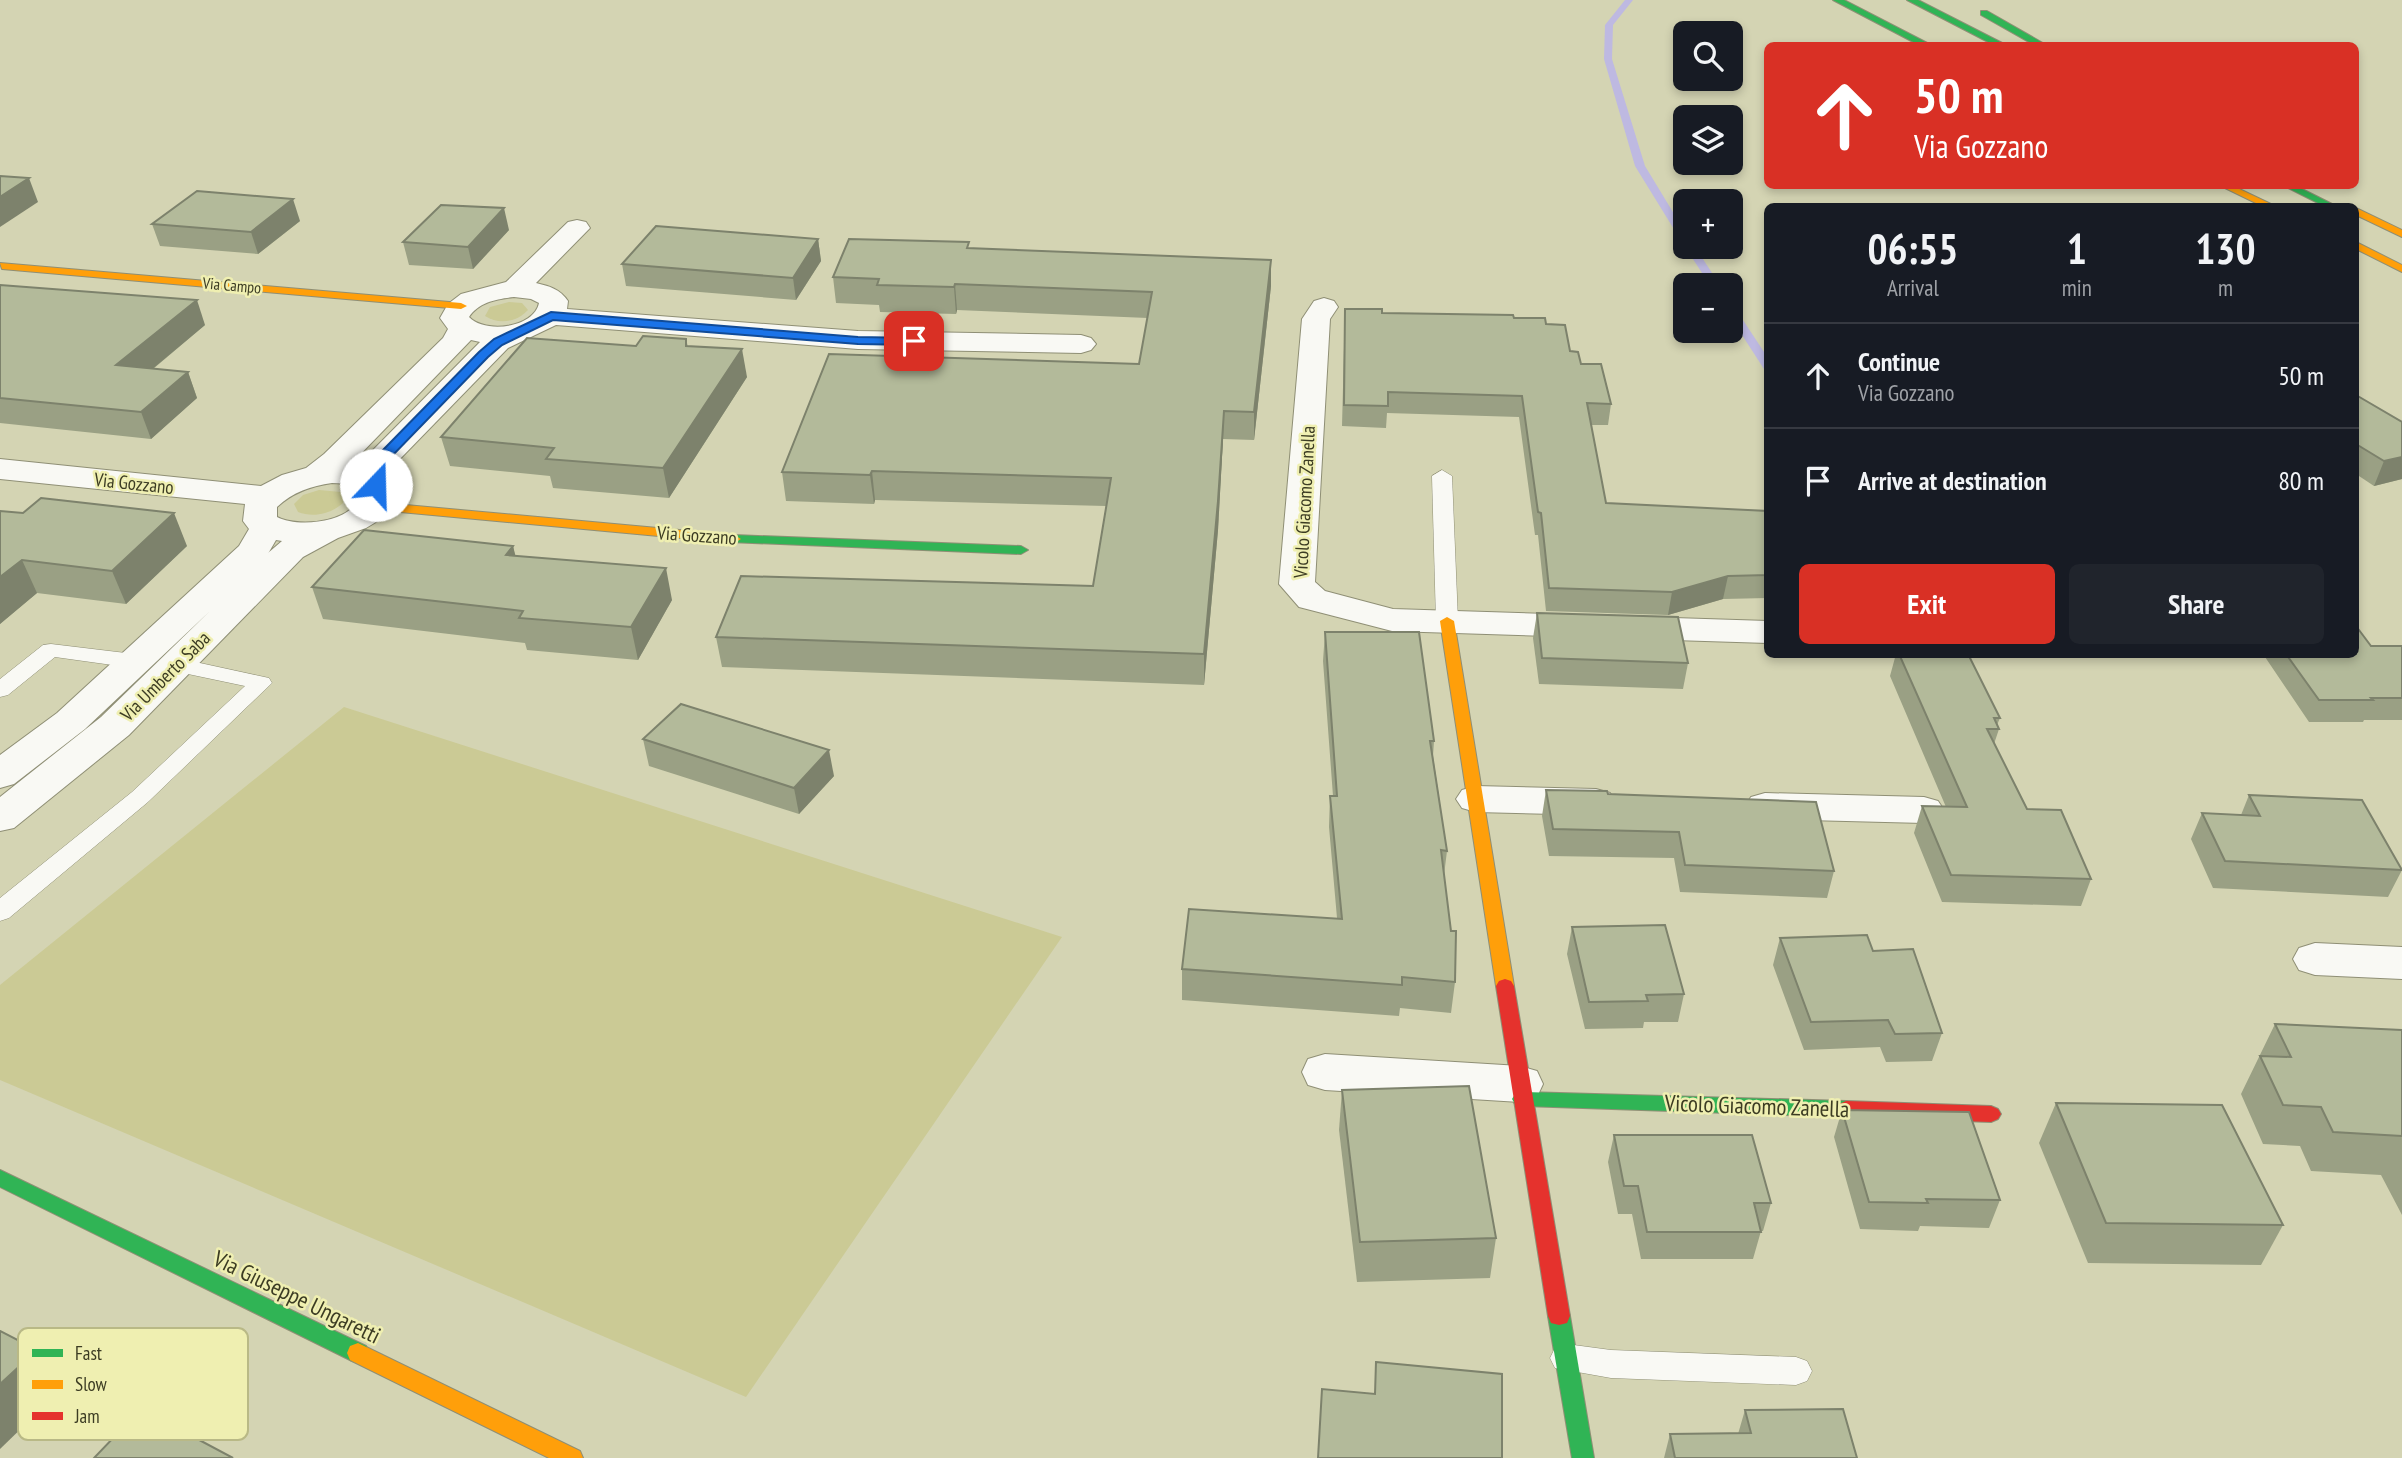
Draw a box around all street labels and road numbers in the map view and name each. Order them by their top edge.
street label: Via Campo [201,272,262,298]
street label: Vicolo Giacomo Zanella [1288,425,1320,580]
street label: Via Gozzano [92,467,175,499]
street label: Via Gozzano [655,520,738,550]
street label: Via Umberto Saba [114,626,215,727]
street label: Vicolo Giacomo Zanella [1663,1088,1850,1123]
street label: Via Giuseppe Ungaretti [208,1243,386,1350]

